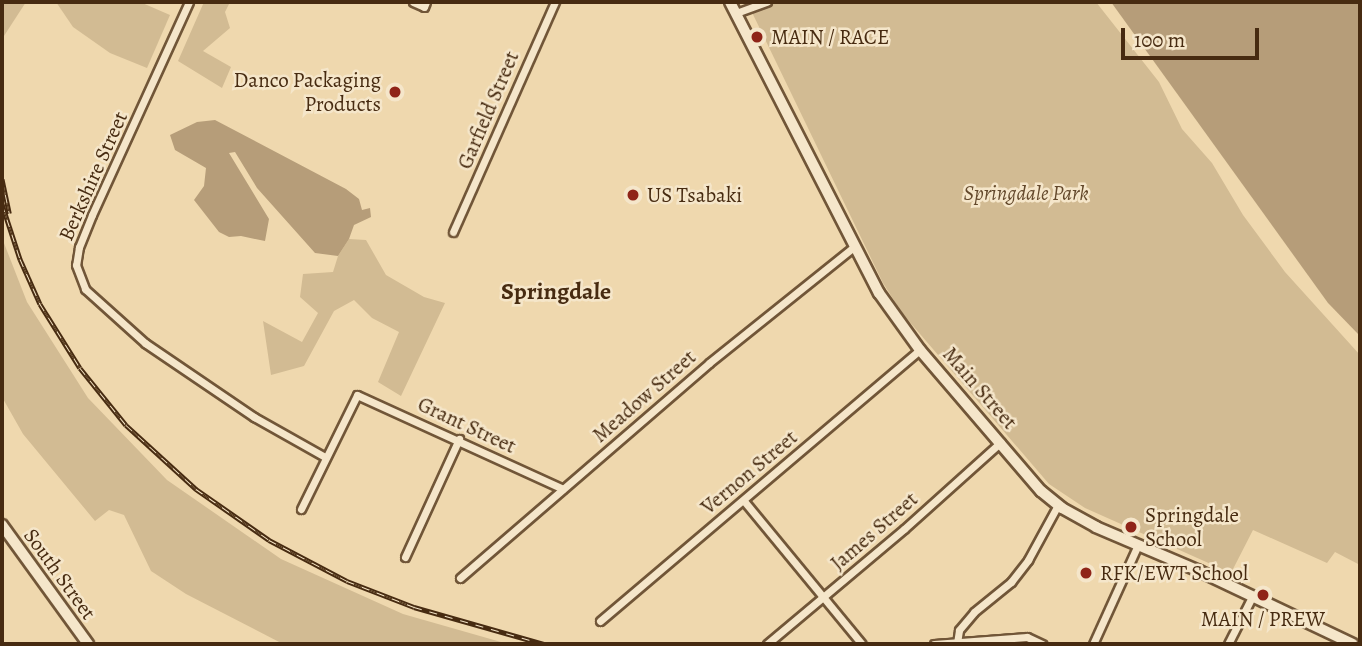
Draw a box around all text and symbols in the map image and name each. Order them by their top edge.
scale bar [1124,14,1262,58]
place label: MAIN / RACE [771,24,889,50]
text: 100 m [1134,26,1185,54]
marker: MAIN / RACE [749,29,765,45]
street label: Garfield Street [452,47,524,173]
place label: Danco Packaging Products [234,67,381,117]
marker: Danco Packaging Products [387,84,403,100]
street label: Berkshire Street [53,107,133,245]
park label: Springdale Park [963,180,1089,206]
place label: US Tsabaki [647,182,742,208]
marker: US Tsabaki [625,187,641,203]
district label: Springdale [501,278,611,306]
street label: Main Street [937,342,1023,434]
street label: Meadow Street [587,344,701,448]
street label: Grant Street [414,391,520,459]
street label: Vernon Street [696,424,802,520]
street label: James Street [825,486,923,576]
place label: Springdale School [1145,502,1239,552]
marker: Springdale School [1123,519,1139,535]
street label: South Street [19,524,101,624]
place label: RFK/EWT School [1100,560,1248,586]
marker: RFK/EWT School [1078,565,1094,581]
marker: MAIN / PREW [1255,587,1271,603]
place label: MAIN / PREW [1201,606,1325,632]

